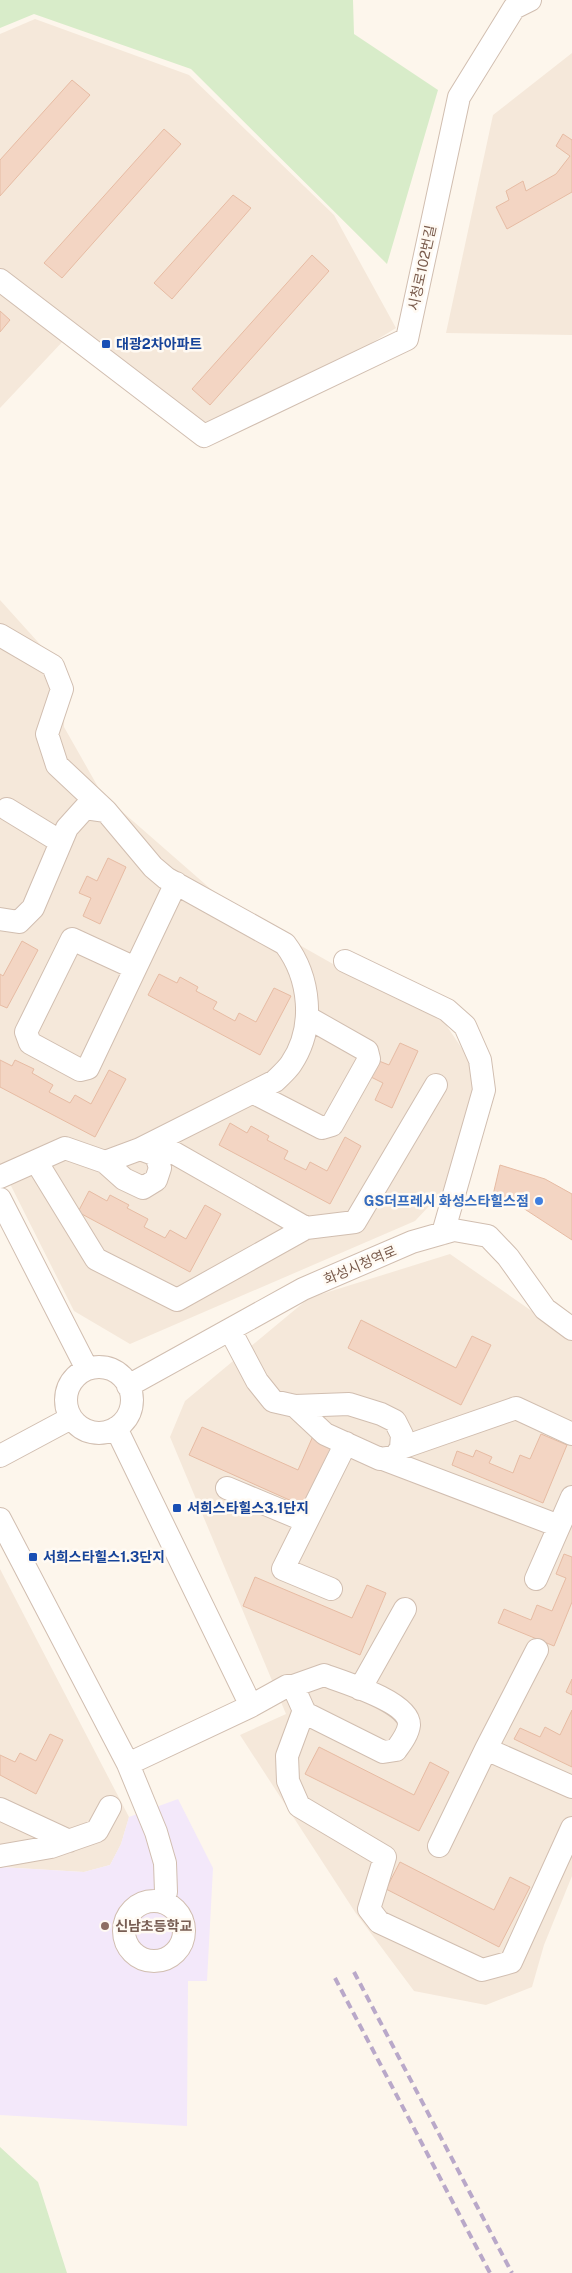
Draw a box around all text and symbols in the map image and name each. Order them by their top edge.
street label: 시청로102번길 [405,224,439,312]
place label: 대광2차아파트 [116,336,202,352]
marker: 대광2차아파트 [100,338,112,350]
place label: GS더프레시 화성스타힐스점 [364,1193,529,1209]
marker: GS더프레시 화성스타힐스점 [533,1195,545,1207]
street label: 화성시청역로 [321,1242,399,1287]
place label: 서희스타힐스3.1단지 [187,1500,309,1516]
marker: 서희스타힐스3.1단지 [171,1502,183,1514]
place label: 서희스타힐스1.3단지 [43,1549,165,1565]
marker: 서희스타힐스1.3단지 [27,1551,39,1563]
place label: 신남초등학교 [115,1918,192,1934]
marker: 신남초등학교 [99,1920,111,1932]

